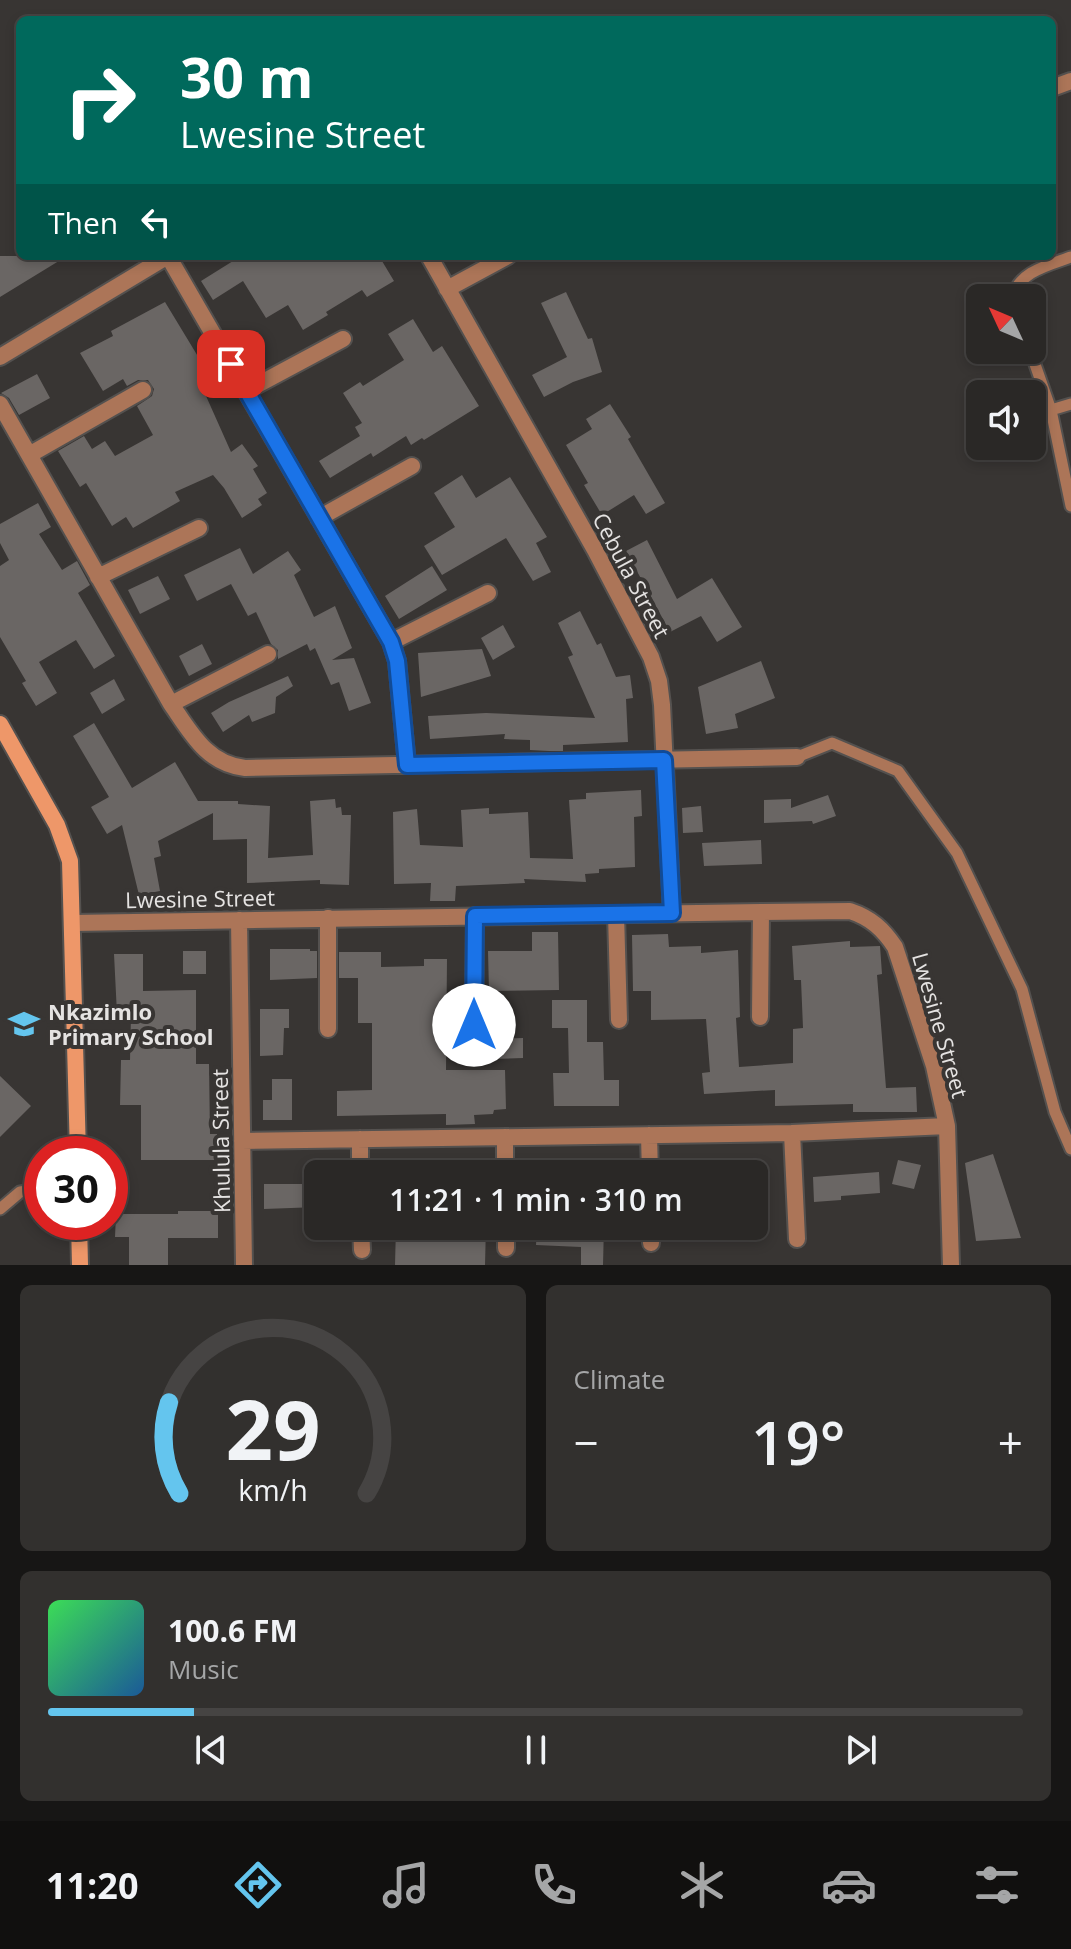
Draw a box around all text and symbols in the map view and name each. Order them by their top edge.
text: 30 m [180,38,314,114]
icon: right [48,48,152,152]
text: Lwesine Street [180,110,425,159]
icon: left [134,200,178,244]
text: Then [48,202,118,243]
north arrow [966,284,1046,364]
map controls [966,284,1046,460]
pin [197,330,265,398]
icon: arrive [209,342,253,386]
button: sound [966,380,1046,460]
street label: Cebula Street [586,507,678,643]
street label: Lwesine Street [125,882,275,914]
street label: Lwesine Street [906,949,976,1101]
position arrow [432,983,516,1067]
place label: Nkazimlo Primary School [48,996,213,1051]
school or university icon: Nkazimlo Primary School [7,1007,41,1041]
street label: Khulula Street [204,1068,236,1213]
speed limit sign: 30 [24,1136,128,1240]
text: 11:21 · 1 min · 310 m [389,1179,683,1220]
text: Climate [574,1361,665,1397]
text: 29 [225,1371,320,1484]
text: 19° [751,1401,845,1483]
text: − [574,1412,599,1472]
text: + [998,1412,1023,1472]
text: km/h [238,1470,307,1509]
text: 100.6 FM [168,1610,298,1651]
text: Music [168,1651,239,1687]
icon: previous [189,1728,233,1772]
icon: pause [514,1728,558,1772]
icon: next [839,1728,883,1772]
icon: directions [230,1857,286,1913]
icon: music [378,1857,434,1913]
icon: phone [526,1857,582,1913]
icon: climate [674,1857,730,1913]
icon: car [821,1857,877,1913]
icon: filters [969,1857,1025,1913]
text: 11:20 [46,1861,138,1910]

